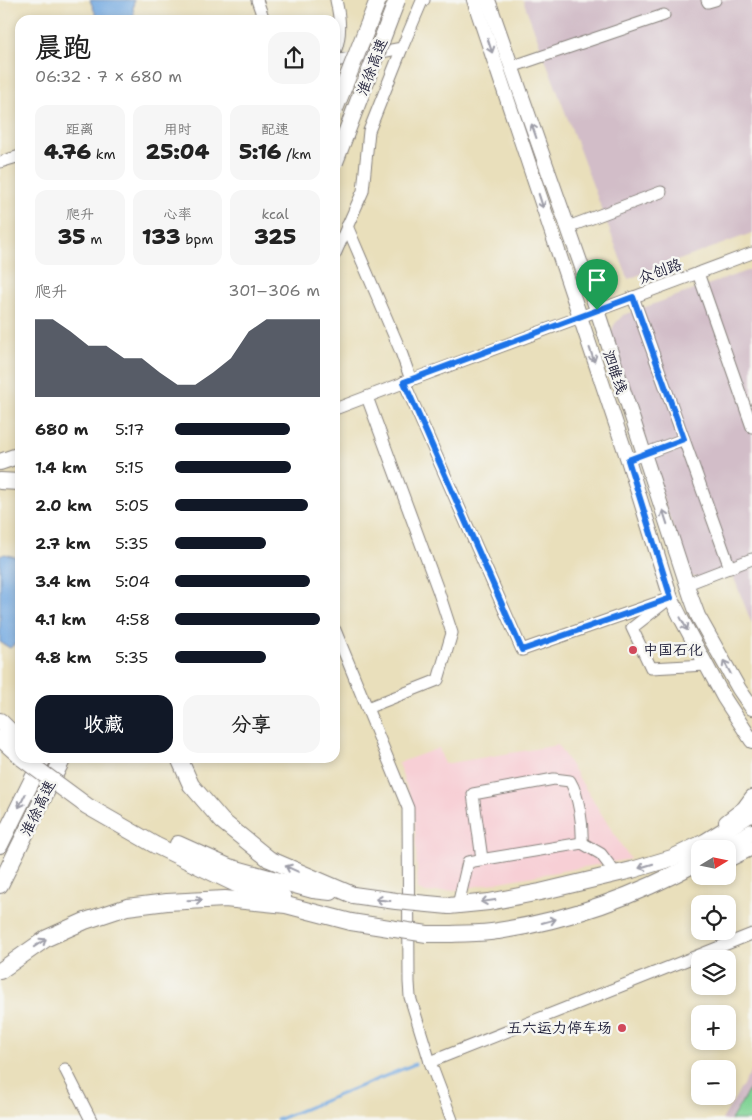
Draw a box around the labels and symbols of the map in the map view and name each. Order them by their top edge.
street label: 淮徐高速 [352,35,392,99]
one-way arrow [485,38,495,54]
one-way arrow [529,124,538,140]
one-way arrow [536,192,546,208]
street label: 众创路 [635,254,685,288]
pin [576,259,618,310]
one-way arrow [588,347,597,362]
street label: 泗睢线 [598,347,632,397]
one-way arrow [660,510,669,526]
one-way arrow [680,616,689,631]
place label: 中国石化 [643,640,703,660]
marker: 中国石化 [627,644,639,656]
one-way arrow [721,660,731,675]
street label: 淮徐高速 [16,777,60,839]
one-way arrow [17,793,26,808]
north arrow [691,840,736,885]
one-way arrow [639,861,655,871]
one-way arrow [285,863,300,873]
one-way arrow [376,895,392,905]
one-way arrow [186,896,202,905]
one-way arrow [480,897,496,907]
one-way arrow [540,916,556,925]
one-way arrow [33,938,47,948]
place label: 五六运力停车场 [507,1018,612,1038]
marker: 五六运力停车场 [616,1022,628,1034]

